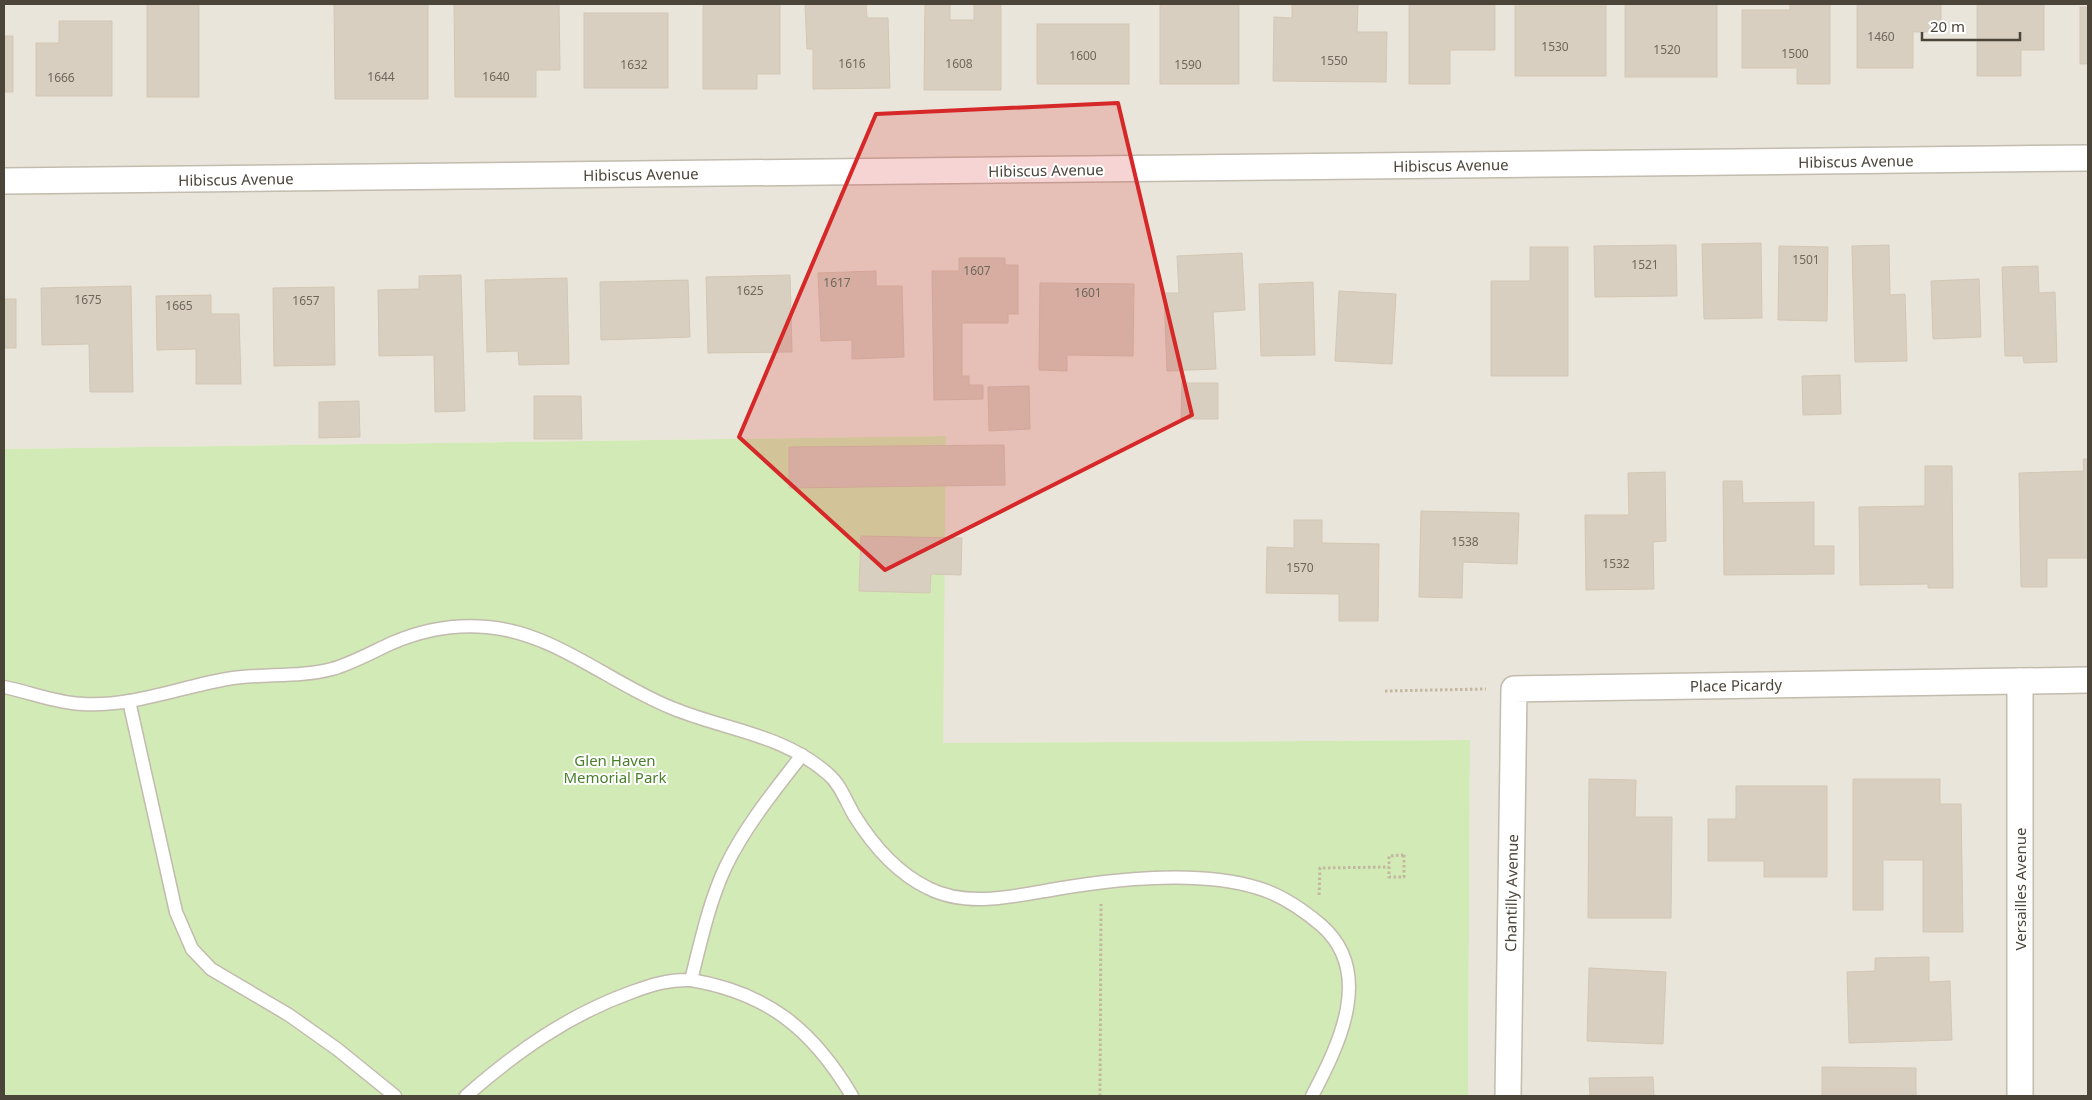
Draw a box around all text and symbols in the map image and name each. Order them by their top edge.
scale bar [1922,10,2020,42]
text: 20 m [1930,16,1965,36]
house number: 1460 [1867,28,1895,45]
house number: 1530 [1541,38,1569,55]
house number: 1520 [1653,41,1681,58]
house number: 1500 [1781,45,1809,62]
house number: 1600 [1069,47,1097,64]
house number: 1550 [1320,52,1348,69]
house number: 1616 [838,55,866,72]
house number: 1608 [945,55,973,72]
house number: 1632 [620,56,648,73]
house number: 1590 [1174,56,1202,73]
house number: 1644 [367,68,395,85]
house number: 1640 [482,68,510,85]
house number: 1666 [47,69,75,86]
street label: Hibiscus Avenue [1798,150,1914,172]
street label: Hibiscus Avenue [1393,154,1509,176]
street label: Hibiscus Avenue [988,159,1104,181]
street label: Hibiscus Avenue [583,163,699,185]
street label: Hibiscus Avenue [178,168,294,190]
house number: 1501 [1792,251,1820,268]
house number: 1521 [1631,256,1659,273]
house number: 1607 [963,262,991,279]
house number: 1617 [823,274,851,291]
house number: 1625 [736,282,764,299]
house number: 1601 [1074,284,1102,301]
house number: 1675 [74,291,102,308]
house number: 1657 [292,292,320,309]
house number: 1665 [165,297,193,314]
house number: 1538 [1451,533,1479,550]
house number: 1532 [1602,555,1630,572]
house number: 1570 [1286,559,1314,576]
street label: Place Picardy [1690,674,1783,696]
park label: Glen Haven Memorial Park [563,750,667,787]
street label: Versailles Avenue [2010,828,2030,950]
street label: Chantilly Avenue [1500,834,1522,952]

